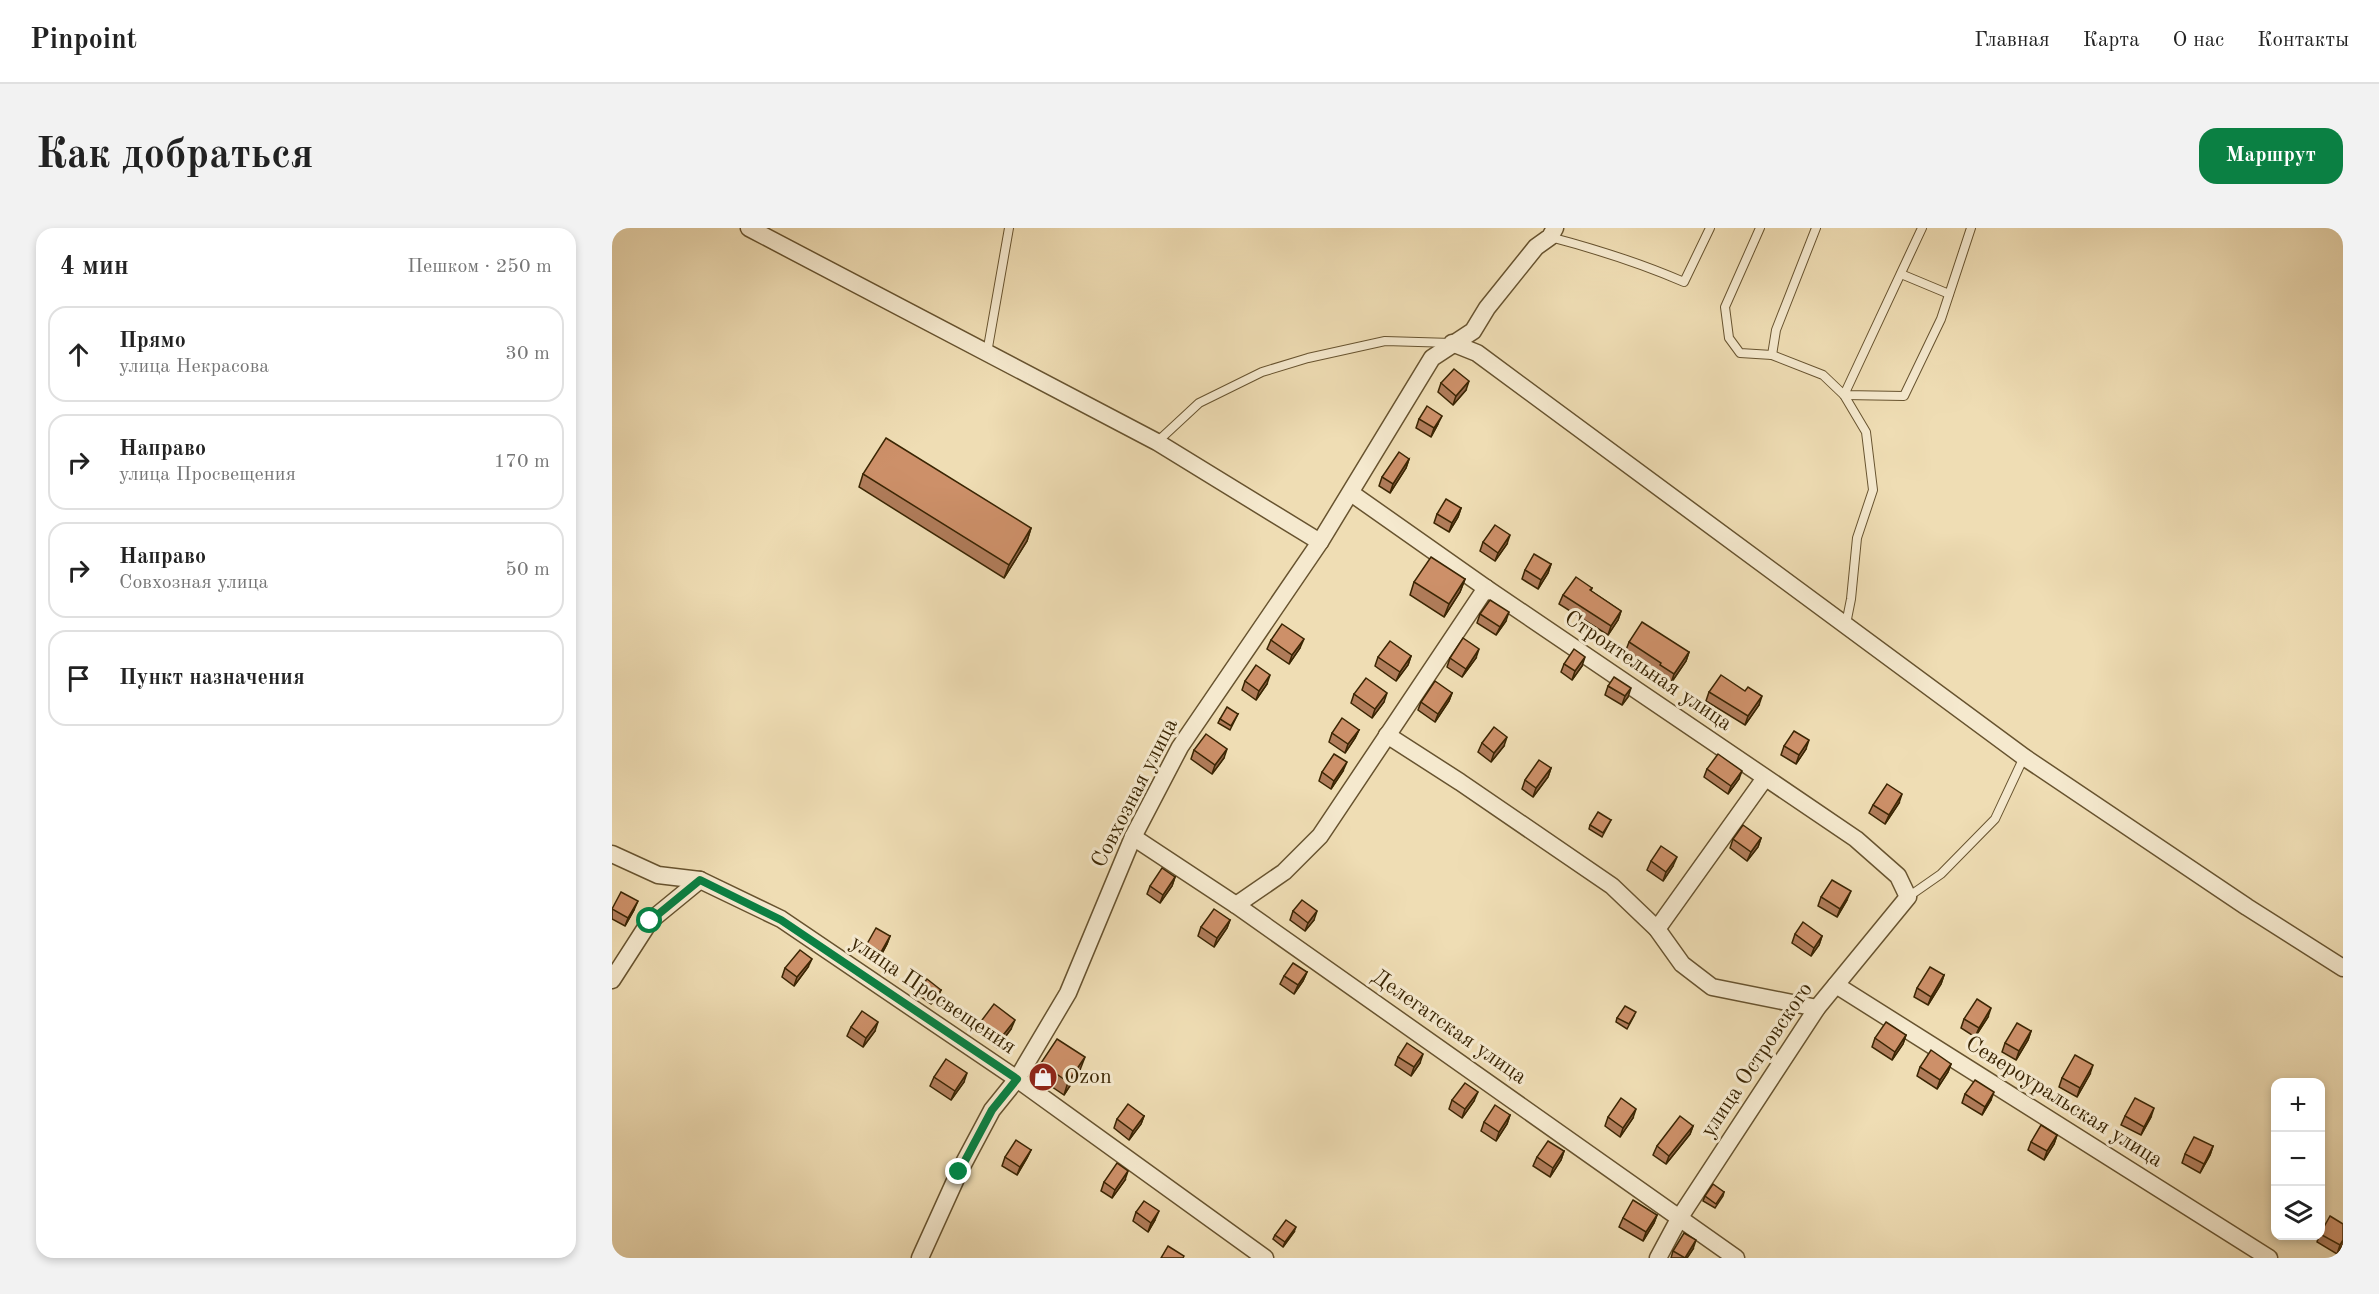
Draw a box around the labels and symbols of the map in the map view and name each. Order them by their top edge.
street label: Строительная улица [1560,607,1736,735]
street label: Совхозная улица [1088,715,1182,871]
route start [636,907,662,933]
street label: улица Просвещения [846,931,1020,1059]
street label: Делегатская улица [1368,965,1530,1089]
street label: улица Островского [1697,979,1817,1141]
street label: Североуральская улица [1962,1032,2167,1172]
shop icon: Ozon [1027,1061,1059,1093]
place label: Ozon [1064,1066,1112,1088]
route end [945,1158,971,1184]

